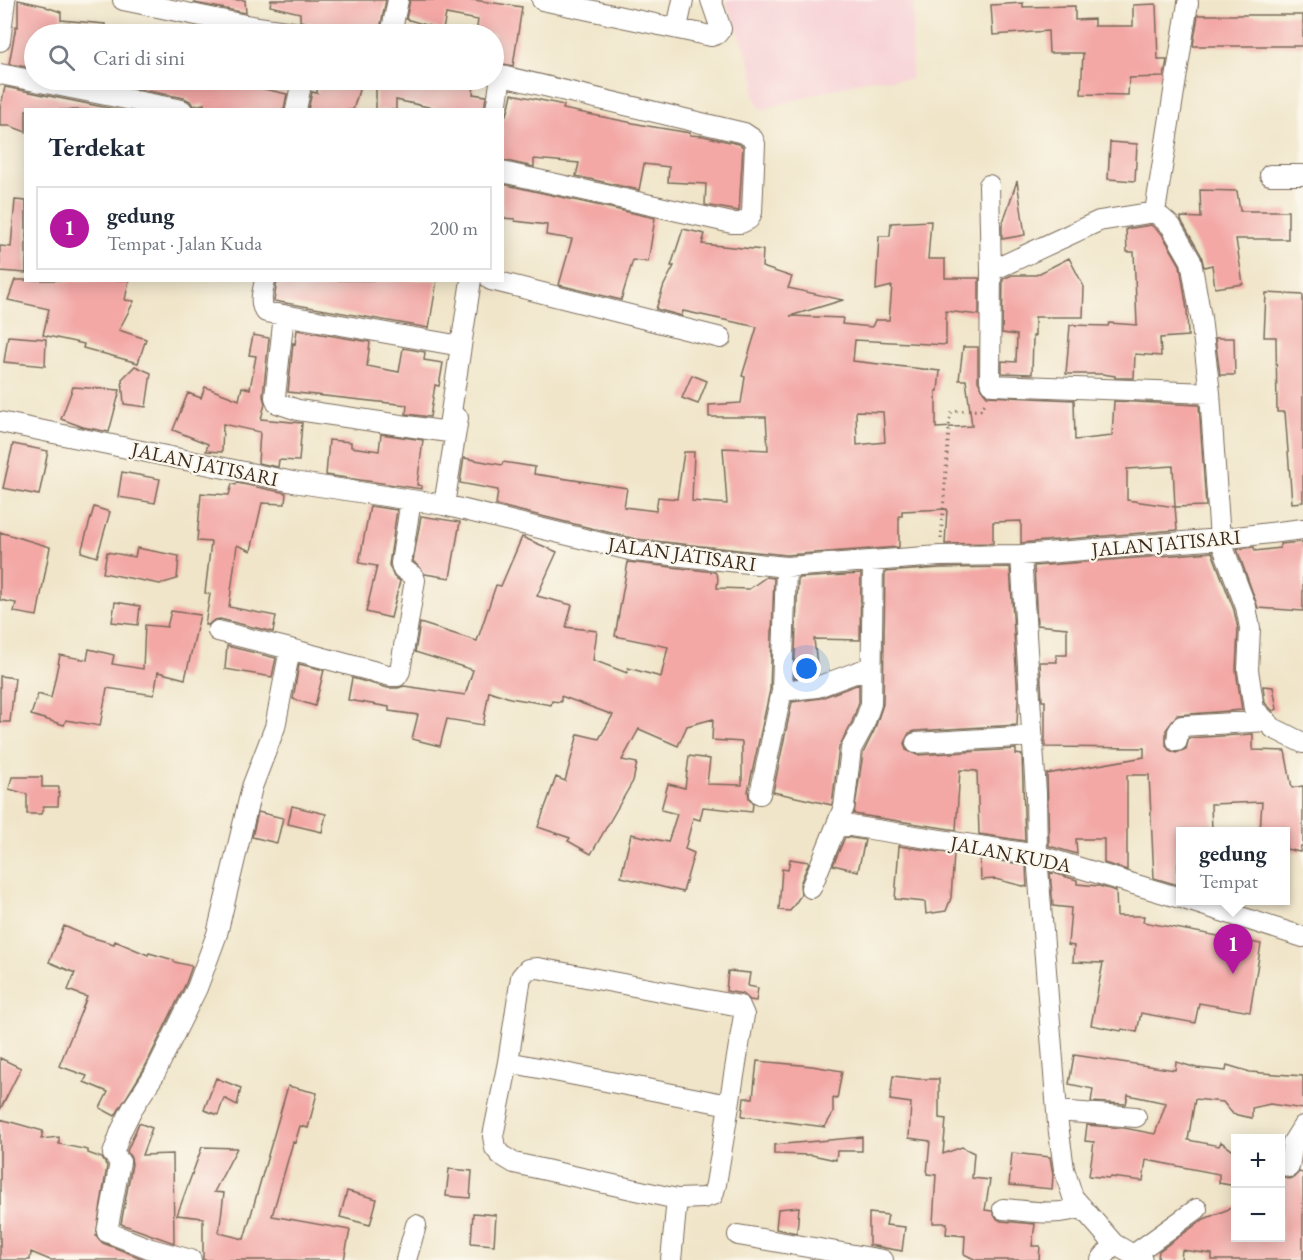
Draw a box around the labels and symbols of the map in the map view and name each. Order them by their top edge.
street label: JALAN JATISARI [127,435,281,492]
street label: JALAN JATISARI [1089,524,1242,563]
street label: JALAN JATISARI [604,530,758,577]
your location [792,654,821,683]
street label: JALAN KUDA [946,829,1074,878]
pin: 1 [1214,924,1252,974]

